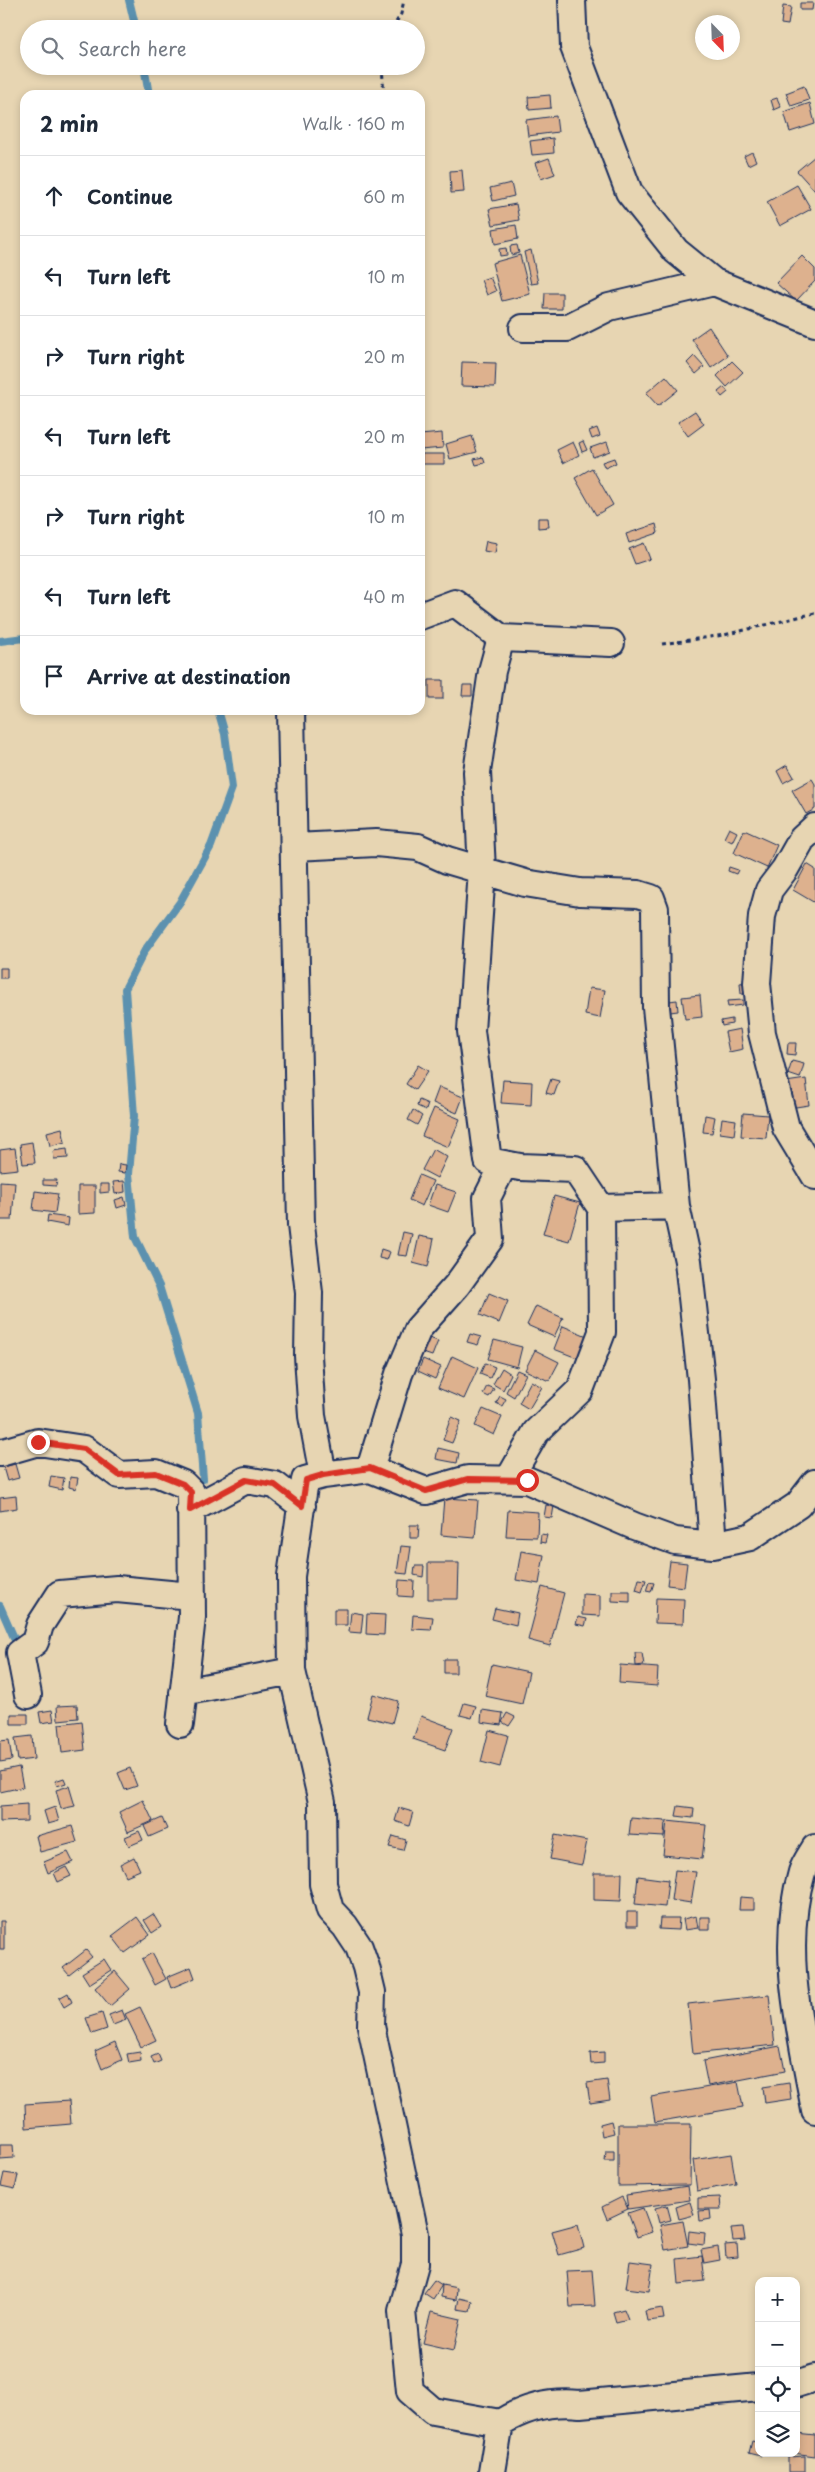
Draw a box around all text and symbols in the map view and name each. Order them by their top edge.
north arrow [695,15,740,60]
search box [20,20,425,75]
icon: search [38,34,66,62]
text: Search here [78,34,187,62]
text: 2 min [40,107,99,139]
text: Walk · 160 m [302,111,405,135]
icon: ahead [40,182,68,210]
text: Continue [87,182,173,210]
text: 60 m [363,184,405,208]
icon: left [40,262,68,290]
text: Turn left [87,262,171,290]
text: 10 m [368,264,405,288]
icon: right [40,342,68,370]
text: Turn right [87,342,185,370]
text: 20 m [364,344,405,368]
icon: left [40,422,68,450]
text: Turn left [87,422,171,450]
text: 20 m [364,424,405,448]
icon: right [40,502,68,530]
text: Turn right [87,502,185,530]
text: 10 m [368,504,405,528]
icon: left [40,582,68,610]
text: Turn left [87,582,171,610]
text: 40 m [363,584,405,608]
icon: arrive [40,662,68,690]
text: Arrive at destination [87,662,291,690]
route end [27,1431,50,1454]
route start [516,1469,539,1492]
map controls [755,2277,800,2457]
button: + [755,2277,800,2322]
button: − [755,2322,800,2367]
button: locate [755,2367,800,2412]
button: layers [755,2412,800,2457]

